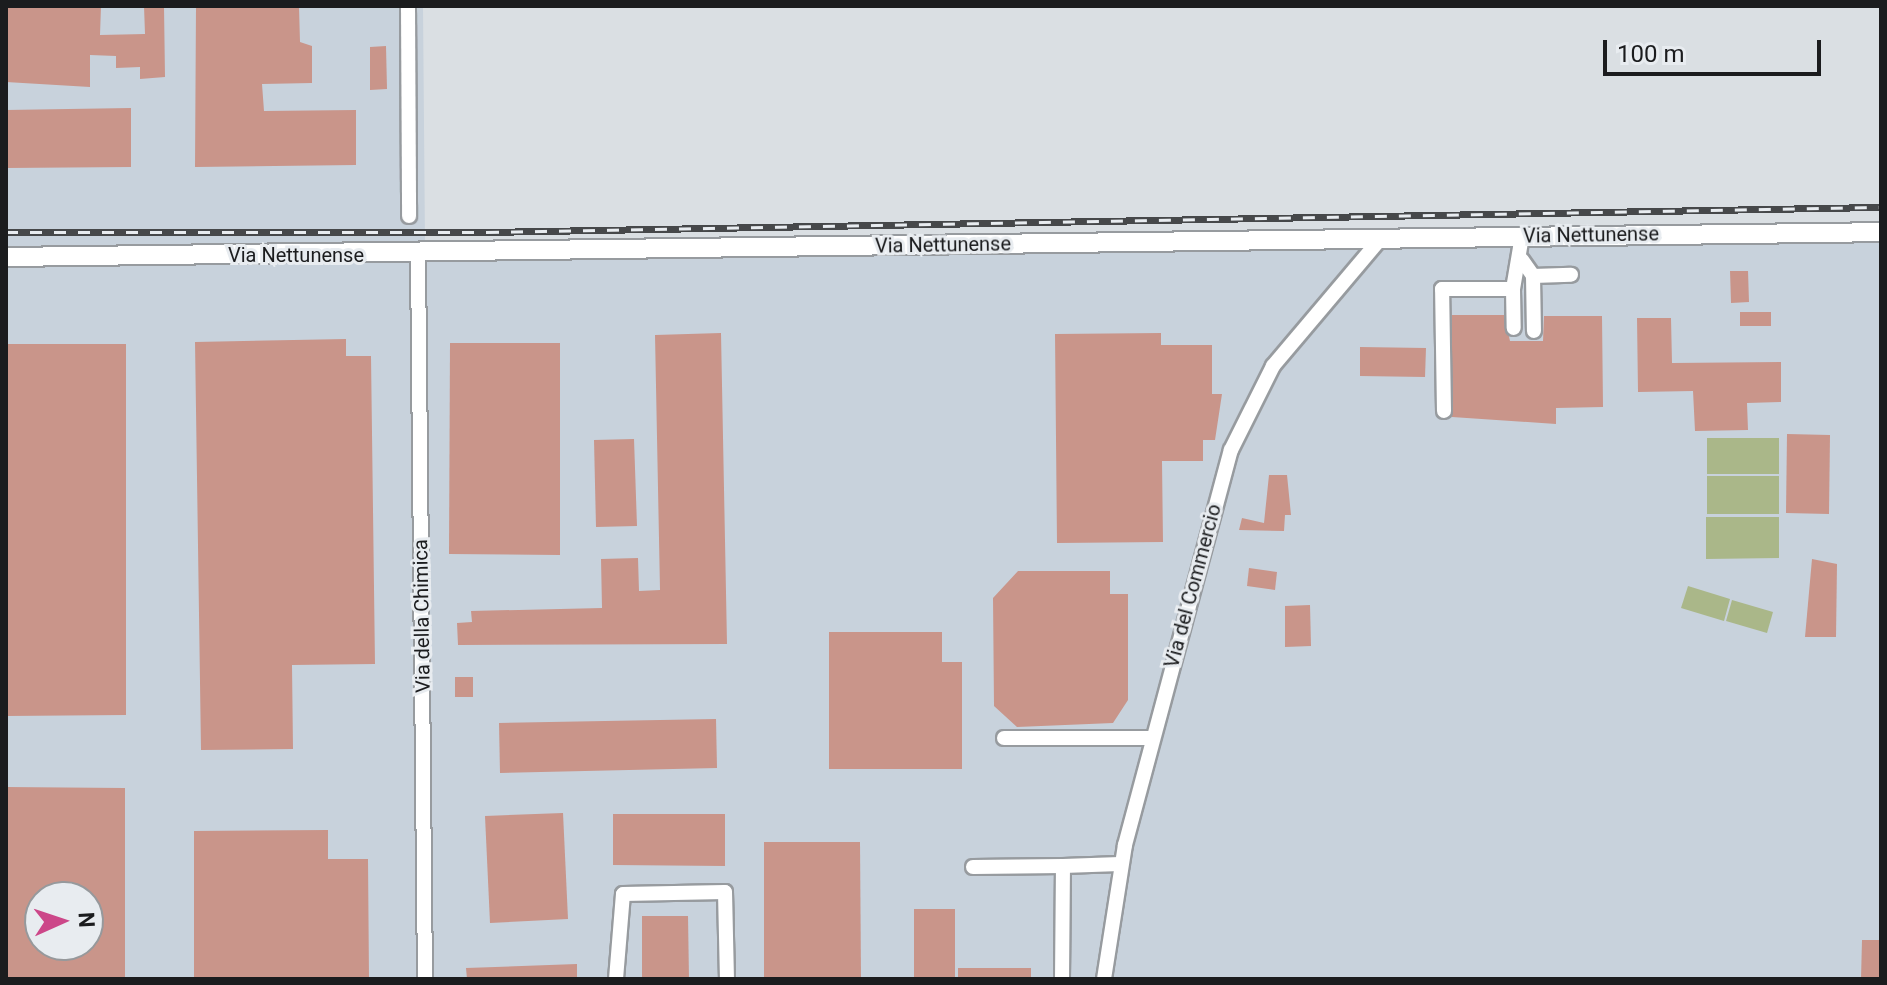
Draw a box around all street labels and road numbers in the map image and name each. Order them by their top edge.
street label: Via Nettunense [1523,222,1659,248]
street label: Via Nettunense [875,232,1011,258]
street label: Via Nettunense [228,243,364,267]
street label: Via del Commercio [1160,501,1226,671]
street label: Via della Chimica [409,539,435,693]

